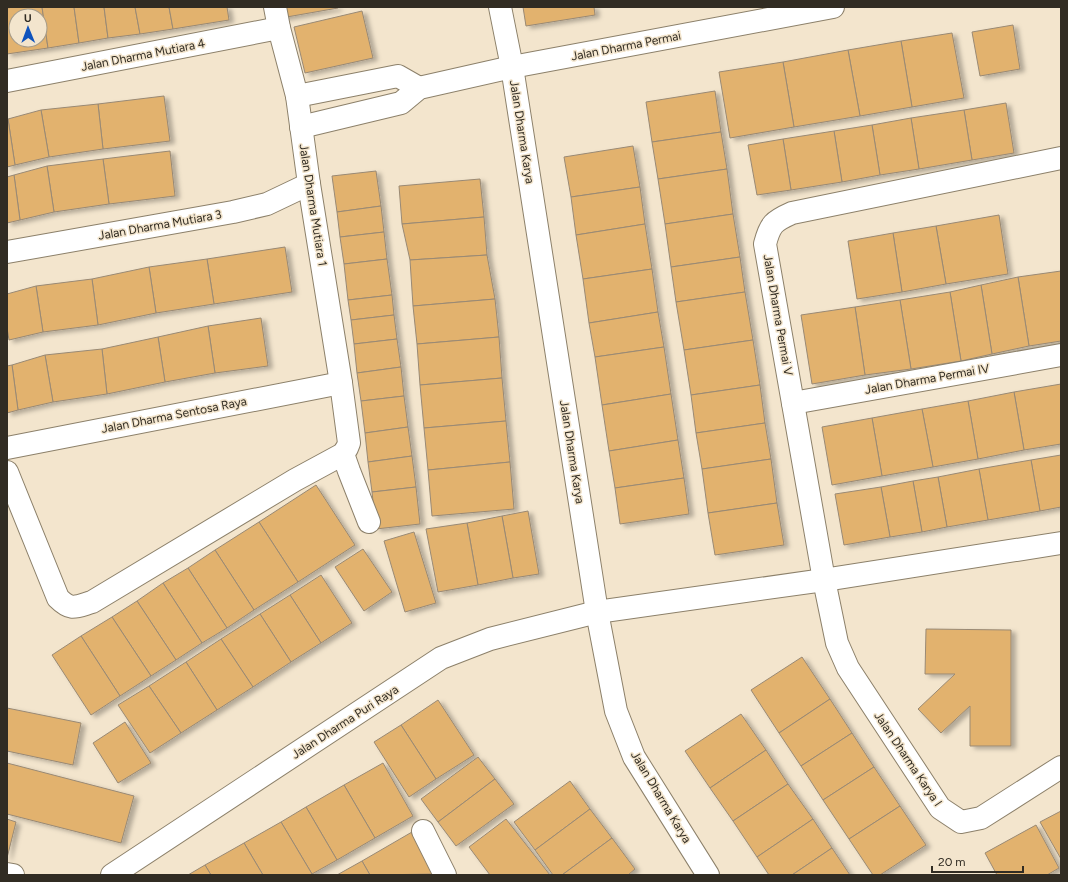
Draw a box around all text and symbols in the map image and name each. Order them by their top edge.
north arrow [8,8,48,48]
text: U [24,12,32,25]
street label: Jalan Dharma Permai [570,28,682,64]
street label: Jalan Dharma Mutiara 4 [80,36,207,74]
street label: Jalan Dharma Karya [507,79,537,185]
street label: Jalan Dharma Mutiara 1 [296,143,330,267]
street label: Jalan Dharma Mutiara 3 [97,207,223,243]
street label: Jalan Dharma Permai V [760,253,796,377]
street label: Jalan Dharma Permai IV [864,361,991,397]
street label: Jalan Dharma Sentosa Raya [100,394,248,436]
street label: Jalan Dharma Karya [557,399,587,505]
street label: Jalan Dharma Puri Raya [289,682,401,762]
street label: Jalan Dharma Karya I [871,709,945,809]
street label: Jalan Dharma Karya [628,748,694,846]
scale bar [932,848,1023,874]
text: 20 m [938,855,966,869]

